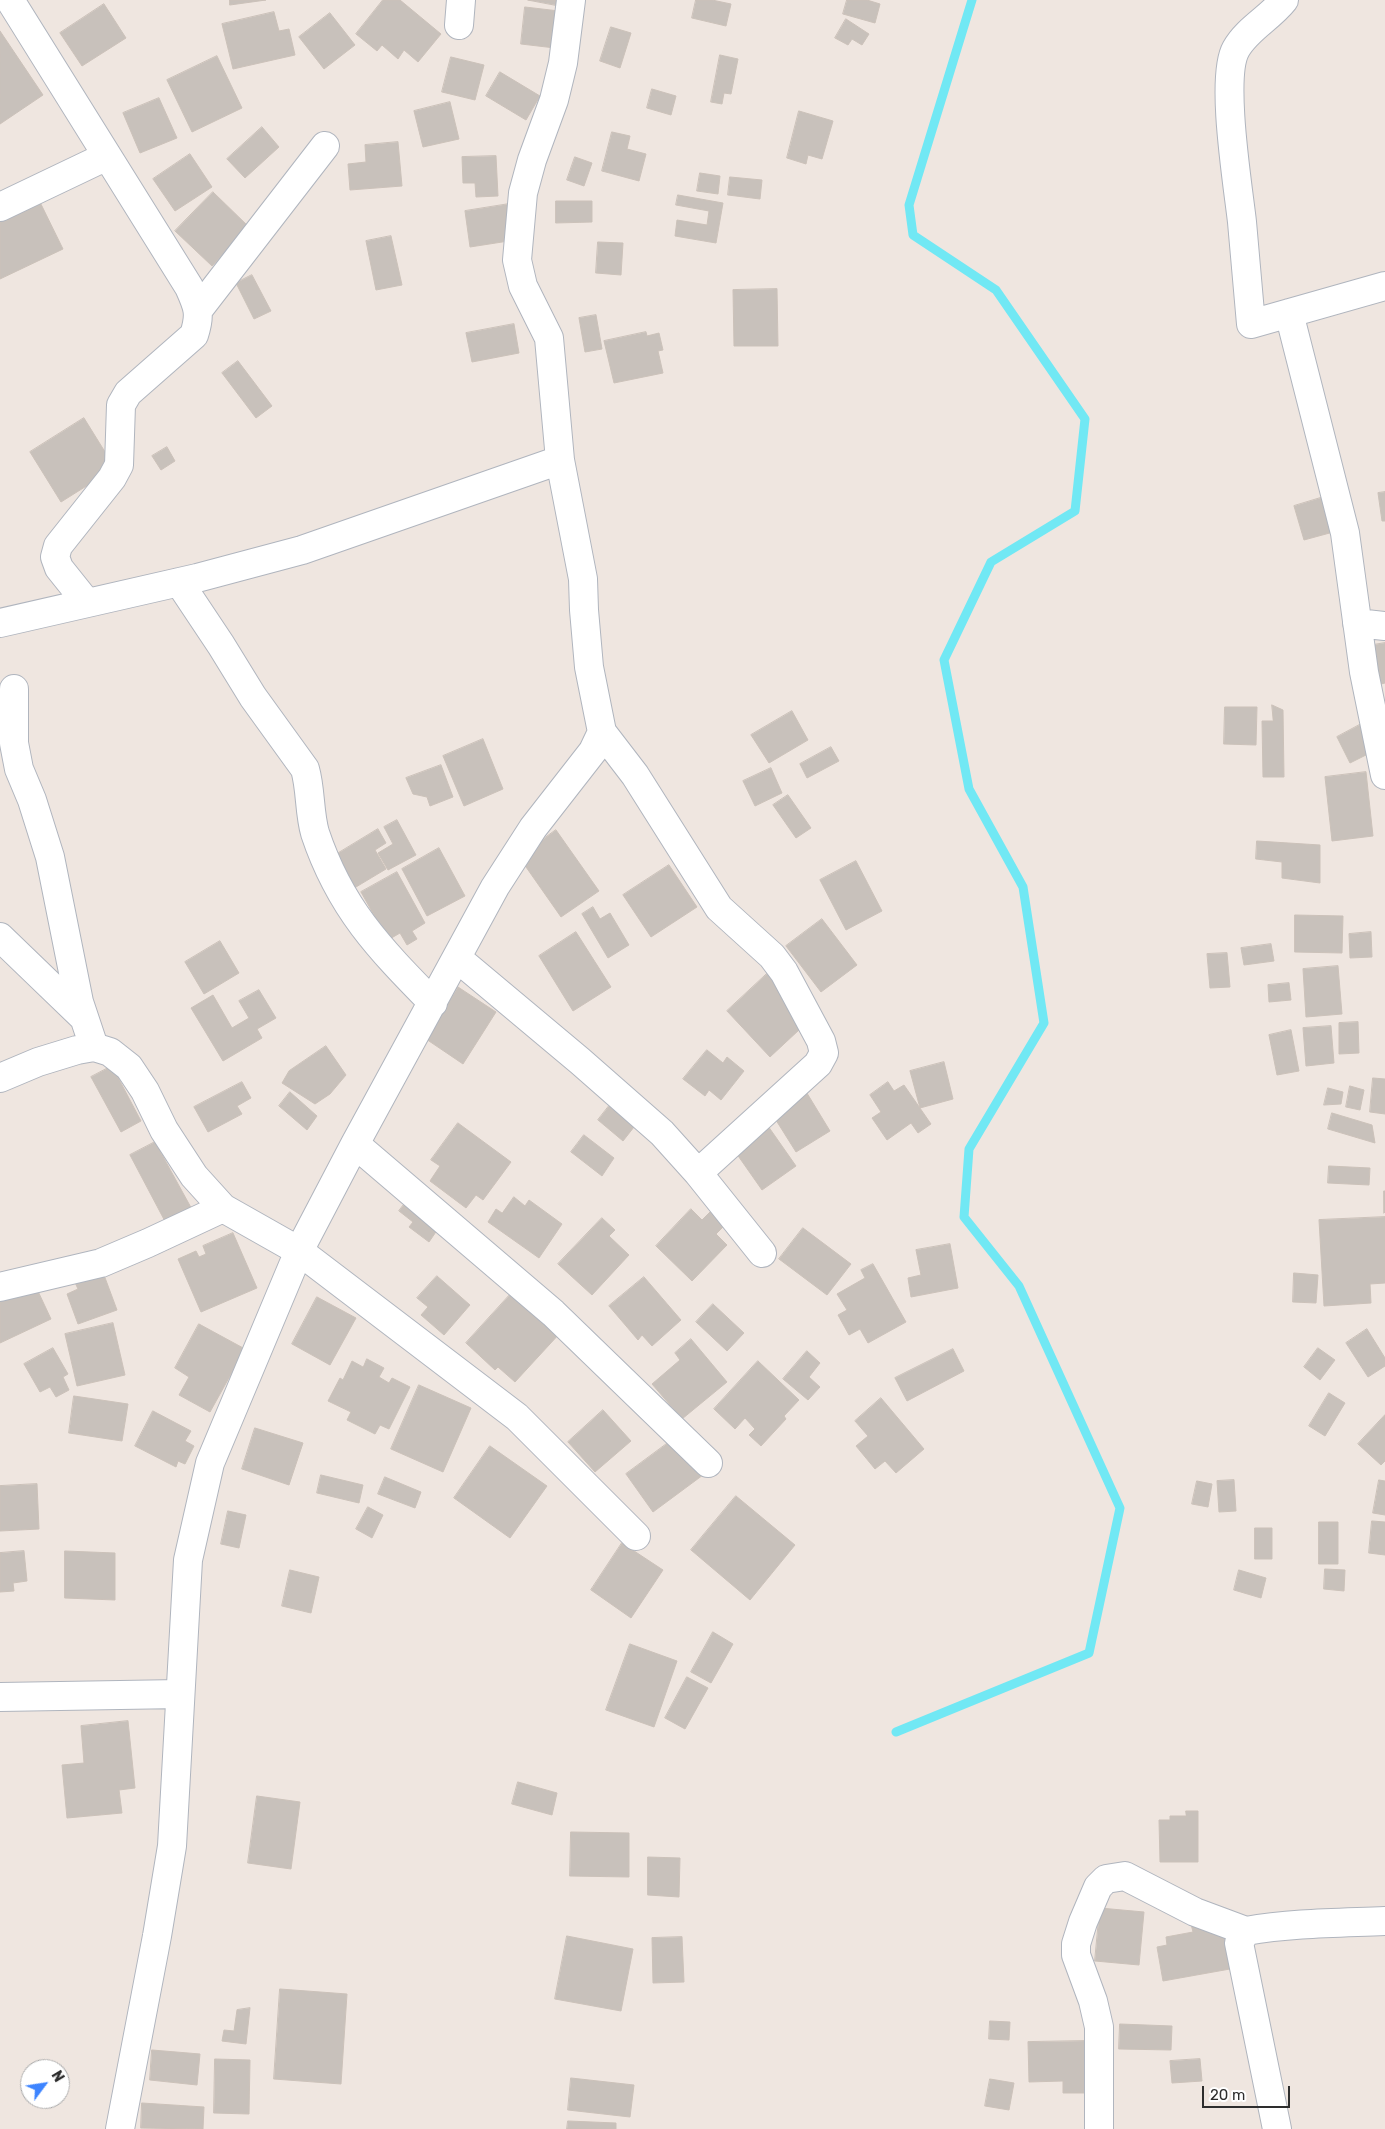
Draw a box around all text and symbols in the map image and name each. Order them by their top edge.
north arrow [20,2059,70,2109]
text: N [48,2068,67,2085]
scale bar [1205,2076,1292,2108]
text: 20 m [1210,2086,1245,2104]

